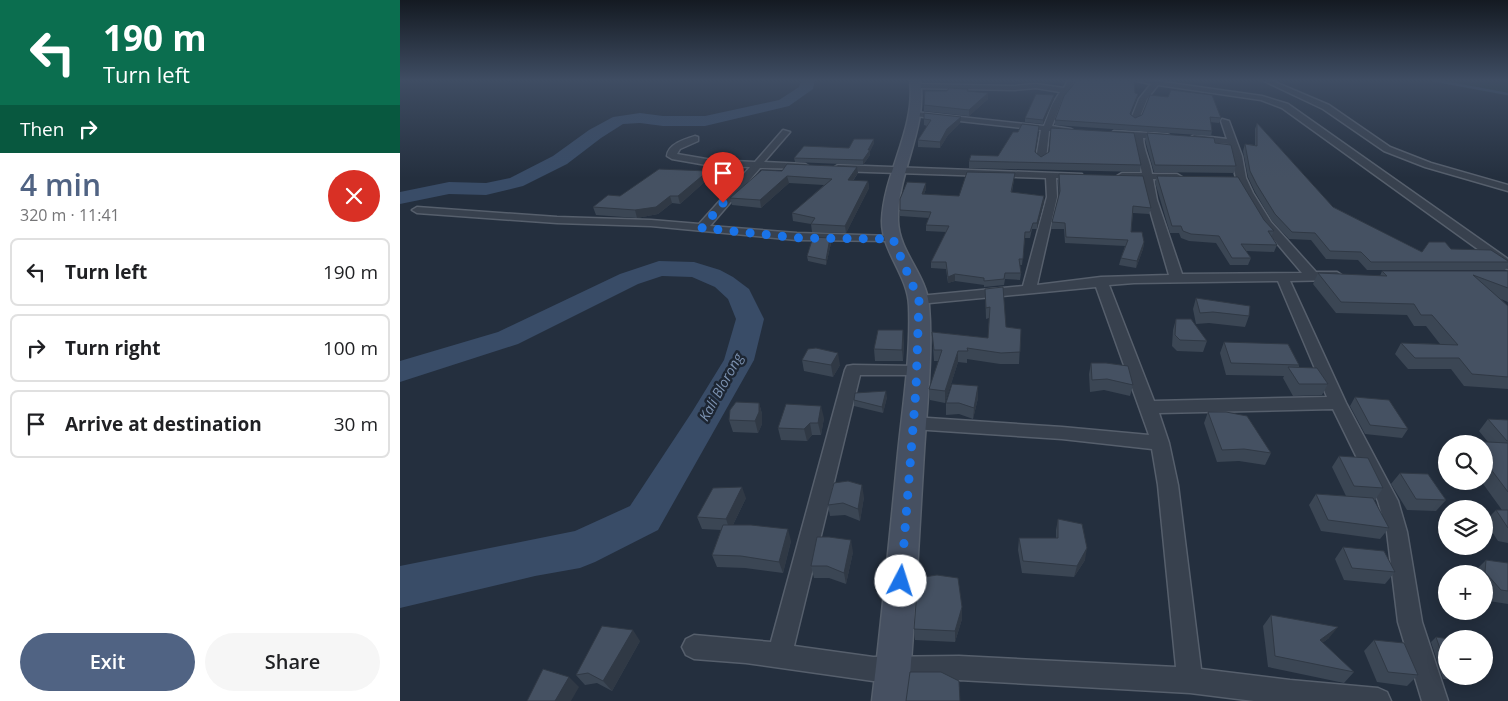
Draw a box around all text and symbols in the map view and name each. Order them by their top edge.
text: 190 m [103,14,207,61]
icon: left [20,20,85,85]
text: Turn left [103,59,190,89]
icon: right [74,115,102,143]
text: Then [20,116,64,142]
pin [702,152,744,203]
icon: arrive [709,159,737,187]
text: 4 min [20,164,101,205]
button: close [328,170,380,222]
text: 320 m · 11:41 [20,204,120,226]
icon: left [22,258,50,286]
text: Turn left [65,259,147,285]
text: 190 m [323,259,378,285]
icon: right [22,334,50,362]
text: Turn right [65,335,160,361]
text: 100 m [323,335,378,361]
water label: Kali Blorong [694,349,747,424]
icon: arrive [22,410,50,438]
text: Arrive at destination [65,411,262,437]
text: 30 m [334,411,378,437]
map controls [1438,435,1493,685]
button: search [1438,435,1493,490]
button: layers [1438,500,1493,555]
position arrow [874,554,926,606]
button: + [1438,565,1493,620]
button: − [1438,630,1493,685]
button: Exit [20,633,195,691]
button: Share [205,633,380,691]

